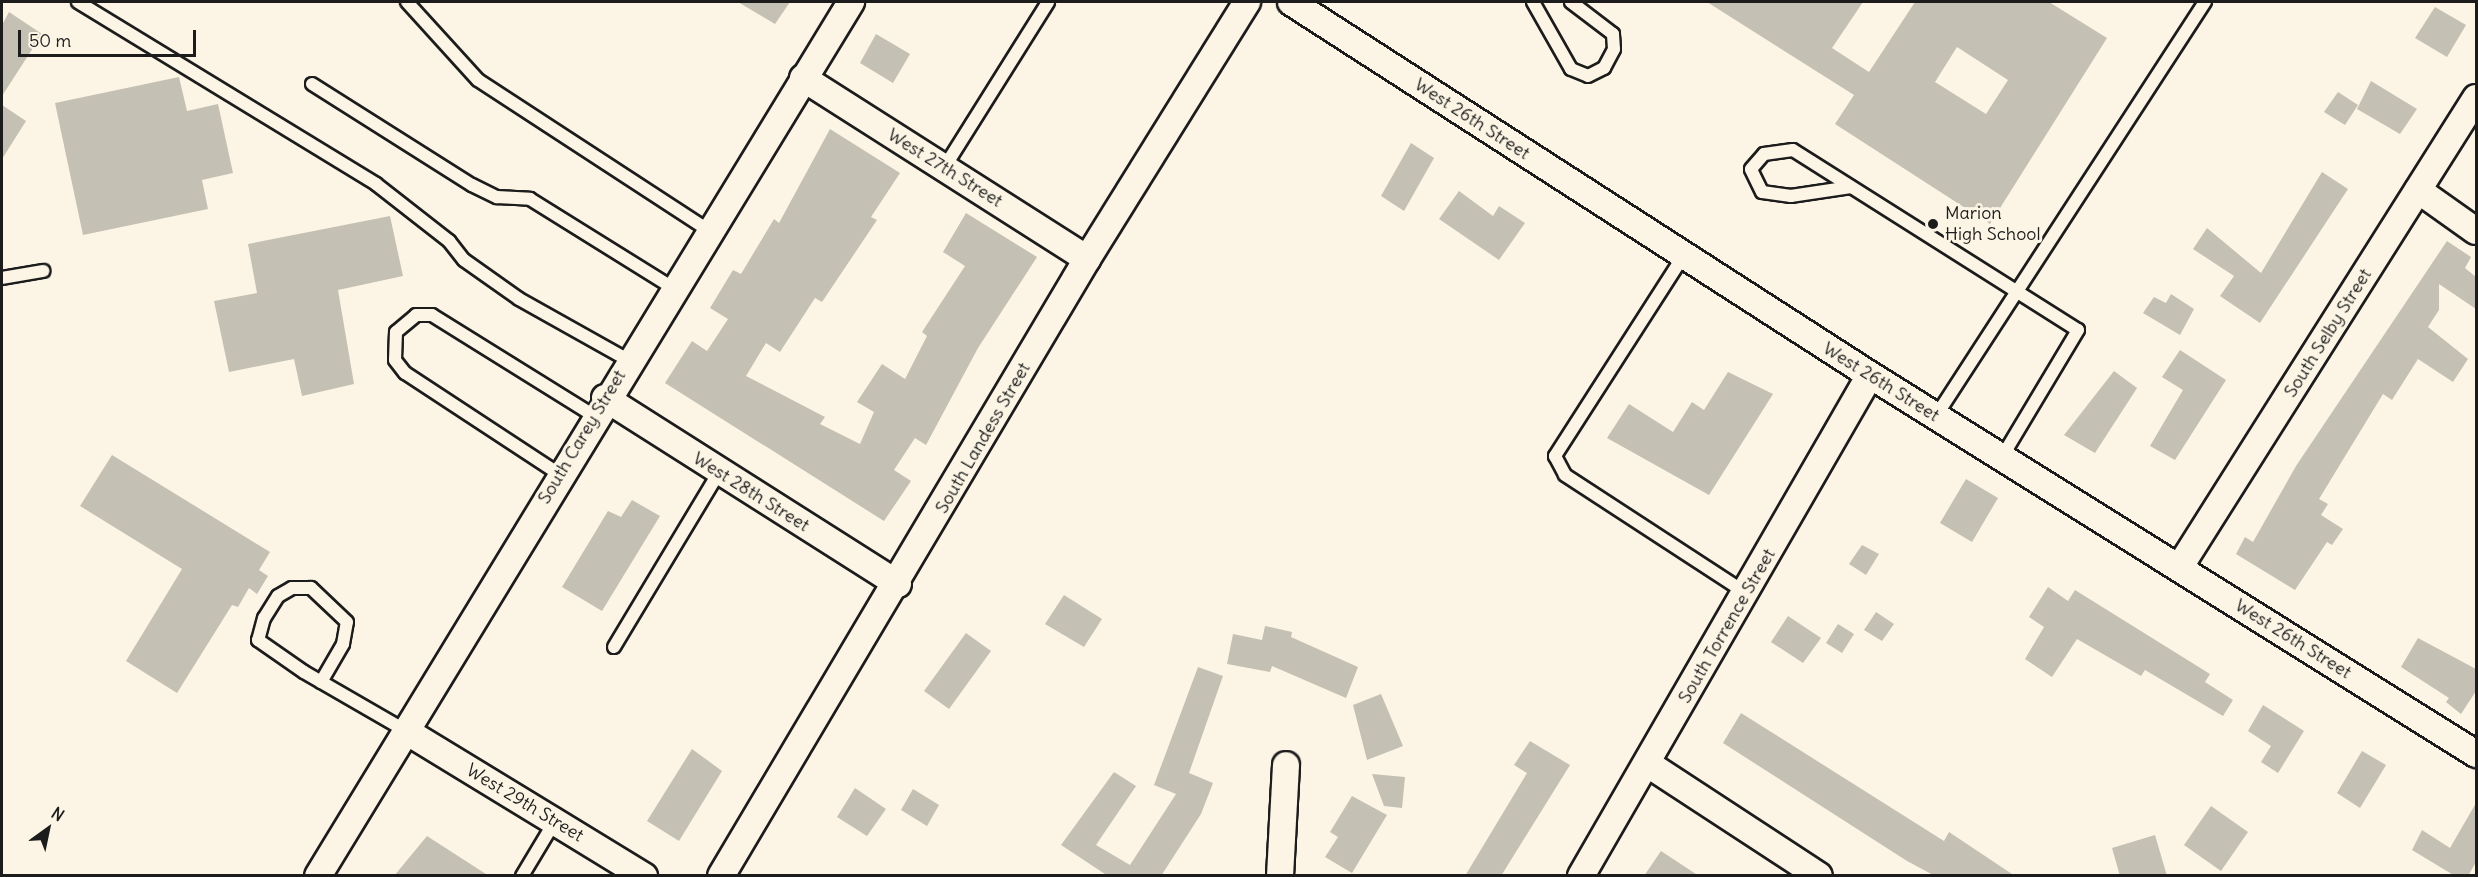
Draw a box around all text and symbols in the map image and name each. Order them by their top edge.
scale bar [21,18,200,56]
text: 50 m [29,29,71,52]
street label: West 26th Street [1410,74,1534,164]
street label: West 27th Street [884,124,1006,212]
place label: Marion High School [1945,203,2040,246]
marker: Marion High School [1926,217,1940,231]
street label: South Selby Street [2280,265,2376,401]
street label: West 26th Street [1819,338,1943,426]
street label: South Landess Street [931,359,1035,517]
street label: South Carey Street [533,366,631,508]
street label: West 28th Street [689,448,813,536]
street label: South Torrence Street [1674,545,1780,707]
street label: West 26th Street [2231,595,2355,683]
street label: West 29th Street [462,760,588,846]
north arrow [18,799,78,859]
text: N [48,803,68,825]

